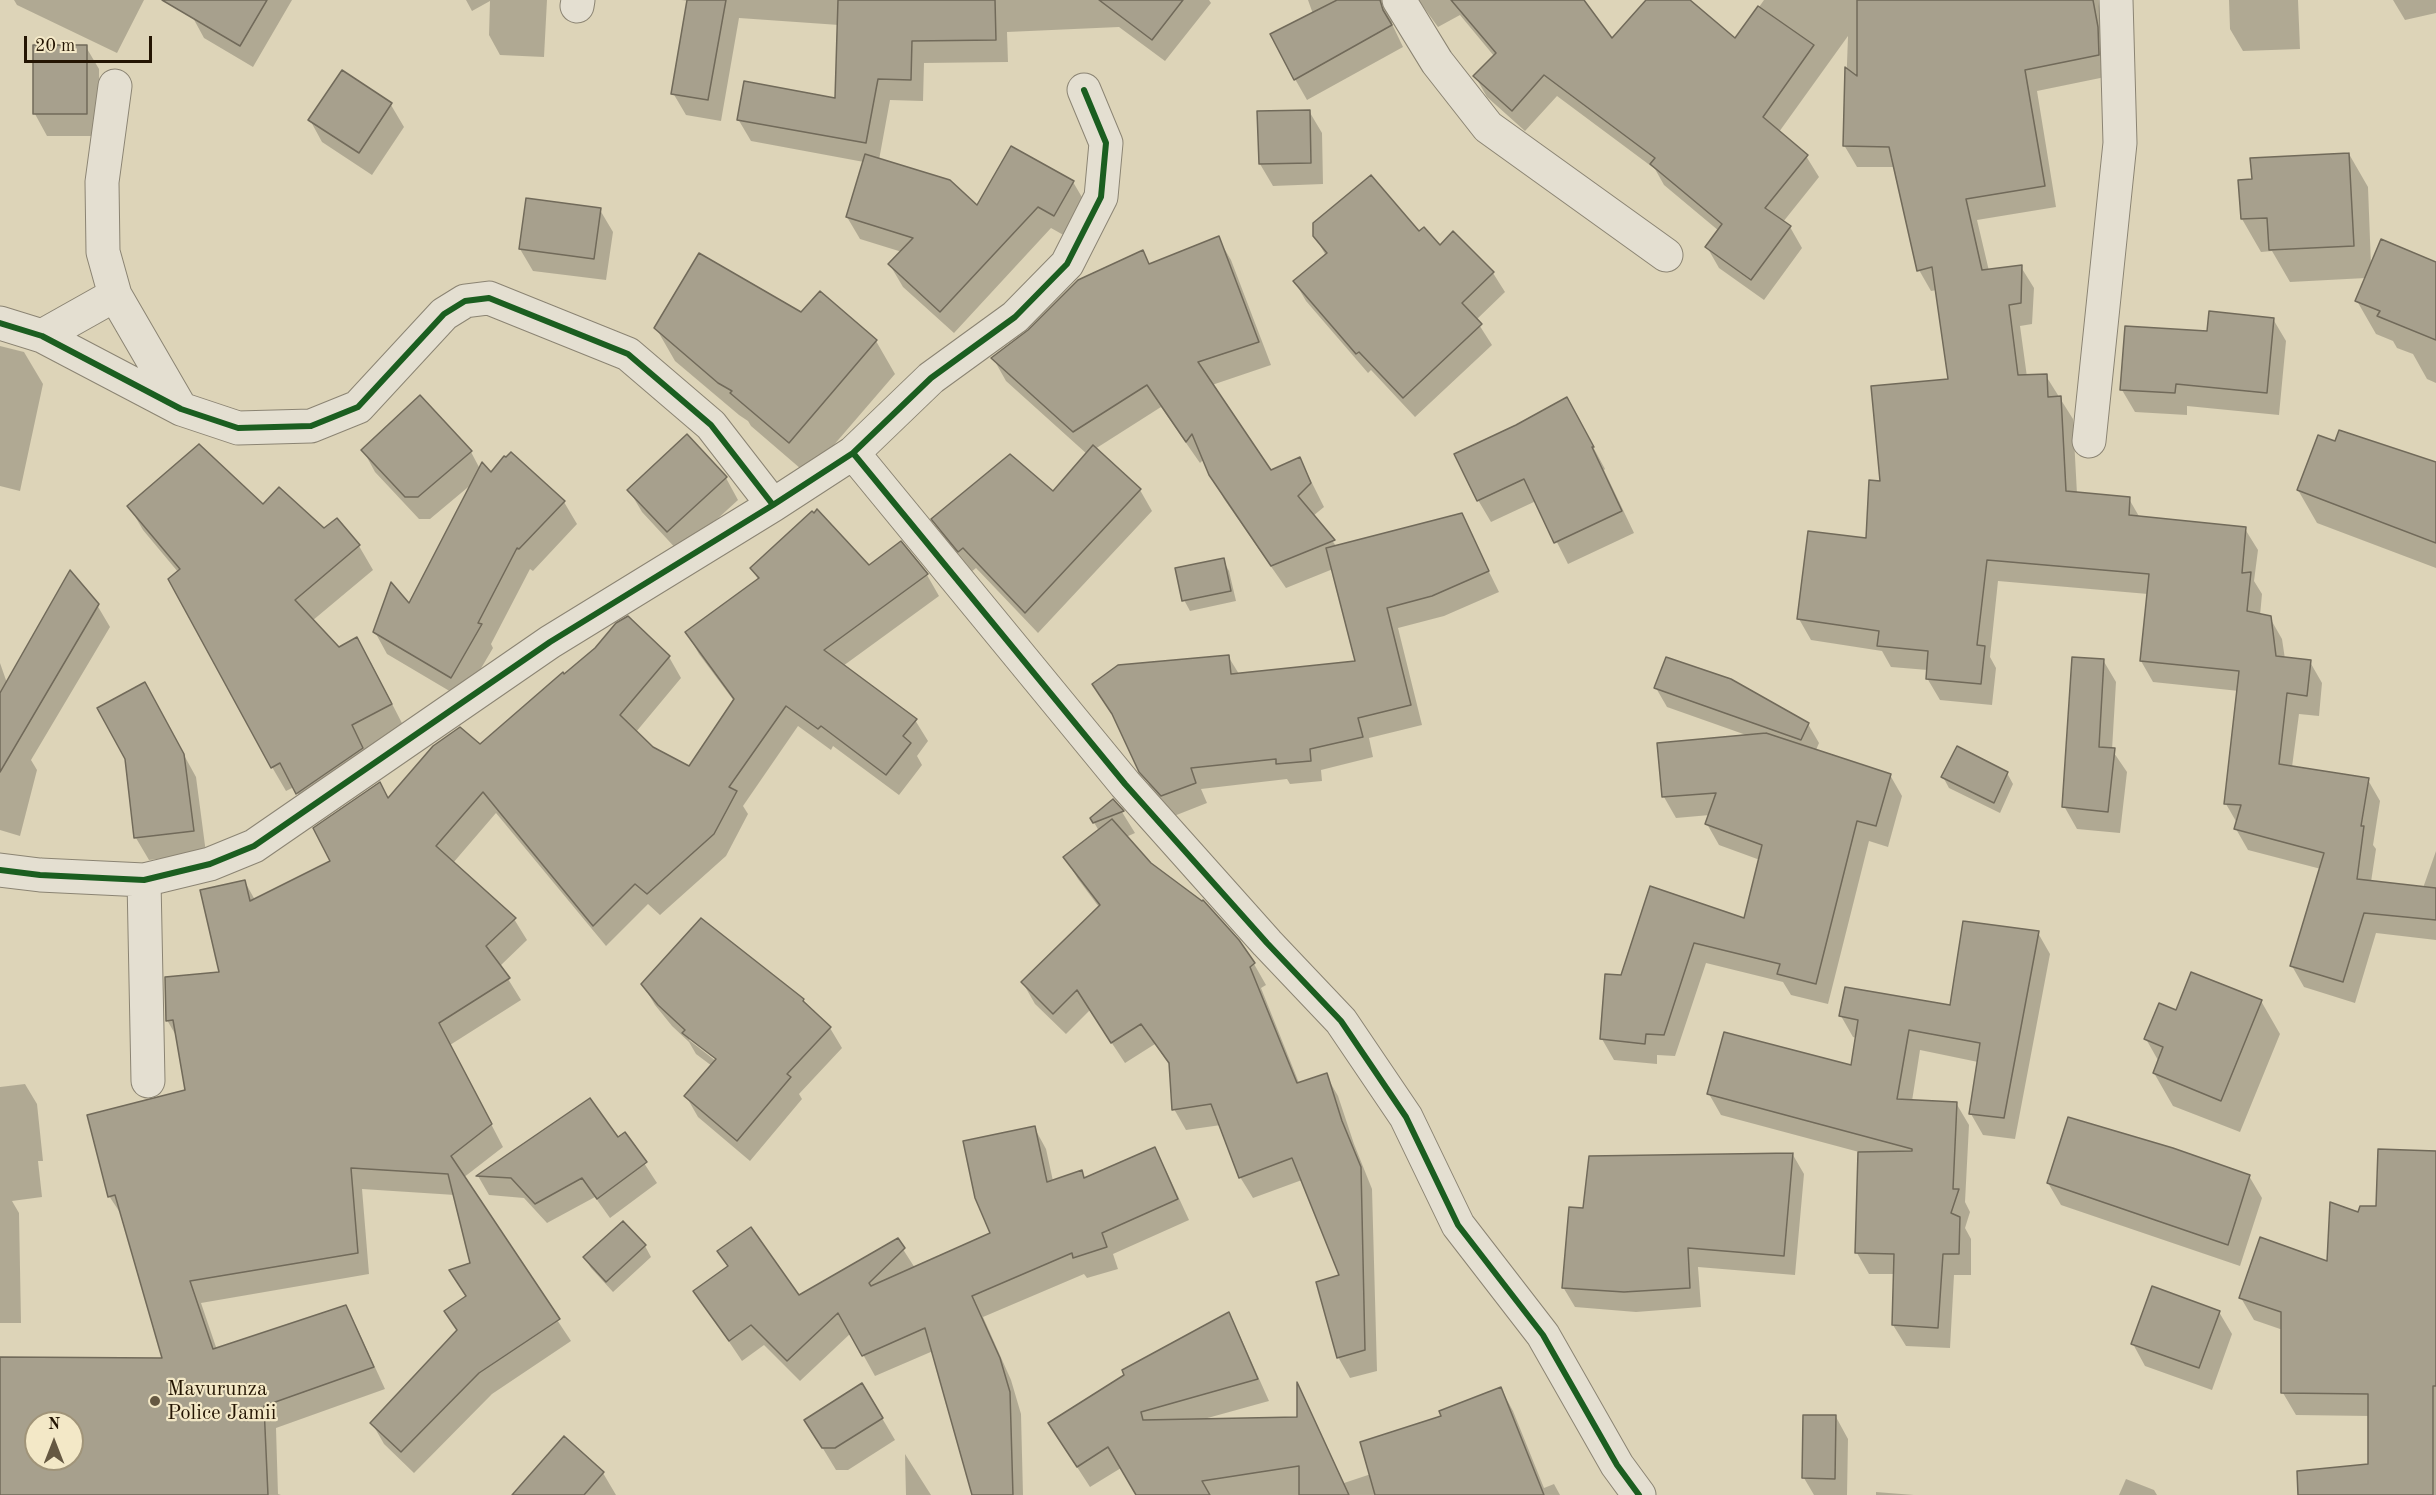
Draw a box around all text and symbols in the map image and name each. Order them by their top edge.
scale bar [27,24,154,62]
text: 20 m [35,37,75,55]
place label: Mavurunza Police Jamii [167,1376,276,1426]
marker: Mavurunza Police Jamii [148,1394,162,1408]
north arrow [24,1411,84,1471]
text: N [48,1417,60,1433]

